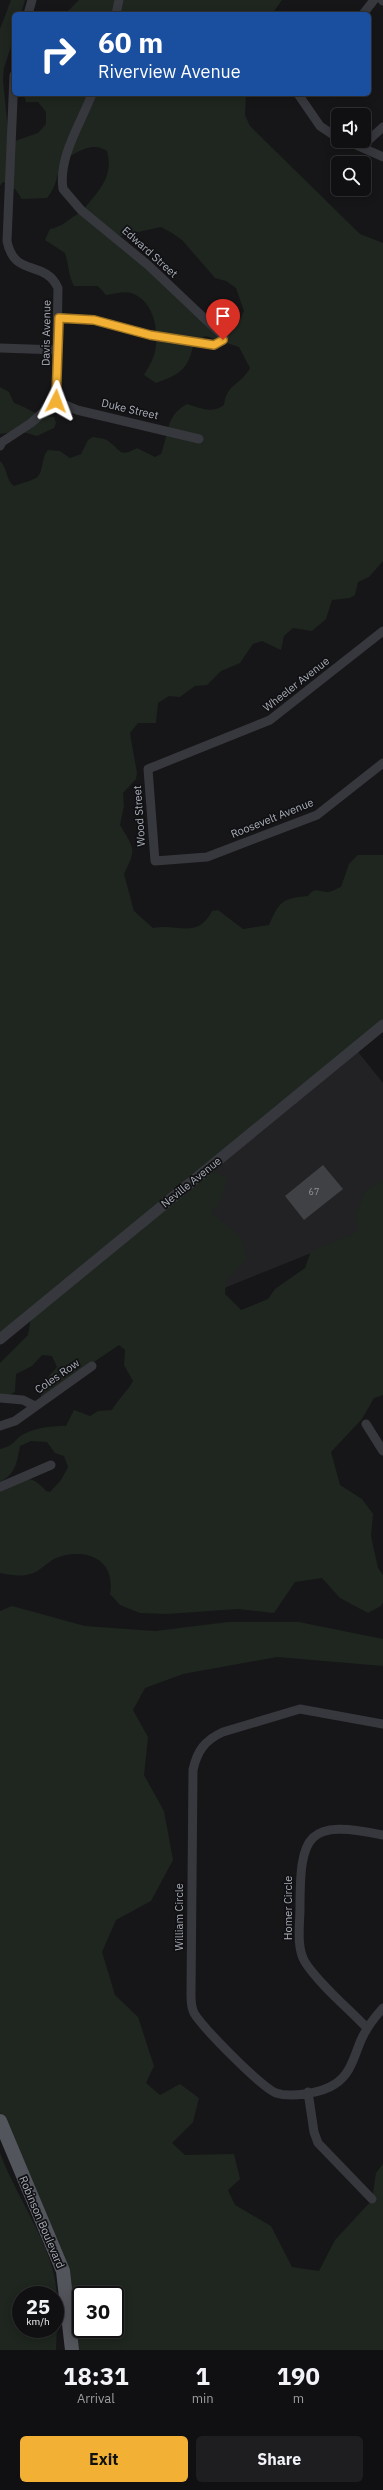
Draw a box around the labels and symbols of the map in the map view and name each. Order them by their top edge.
street label: Edward Street [119,223,181,281]
pin [206,299,240,340]
street label: Davis Avenue [38,300,54,366]
position arrow [35,380,77,422]
street label: Duke Street [100,396,160,422]
street label: Wheeler Avenue [260,654,332,714]
street label: Wood Street [130,785,148,847]
street label: Roosevelt Avenue [229,795,315,841]
street label: Neville Avenue [158,1154,224,1210]
house number: 67 [309,1186,319,1197]
street label: Coles Row [32,1355,83,1396]
street label: Homer Circle [281,1876,295,1940]
street label: William Circle [172,1883,186,1951]
street label: Robinson Boulevard [16,2174,68,2270]
speed limit sign: 30 [72,2286,124,2338]

